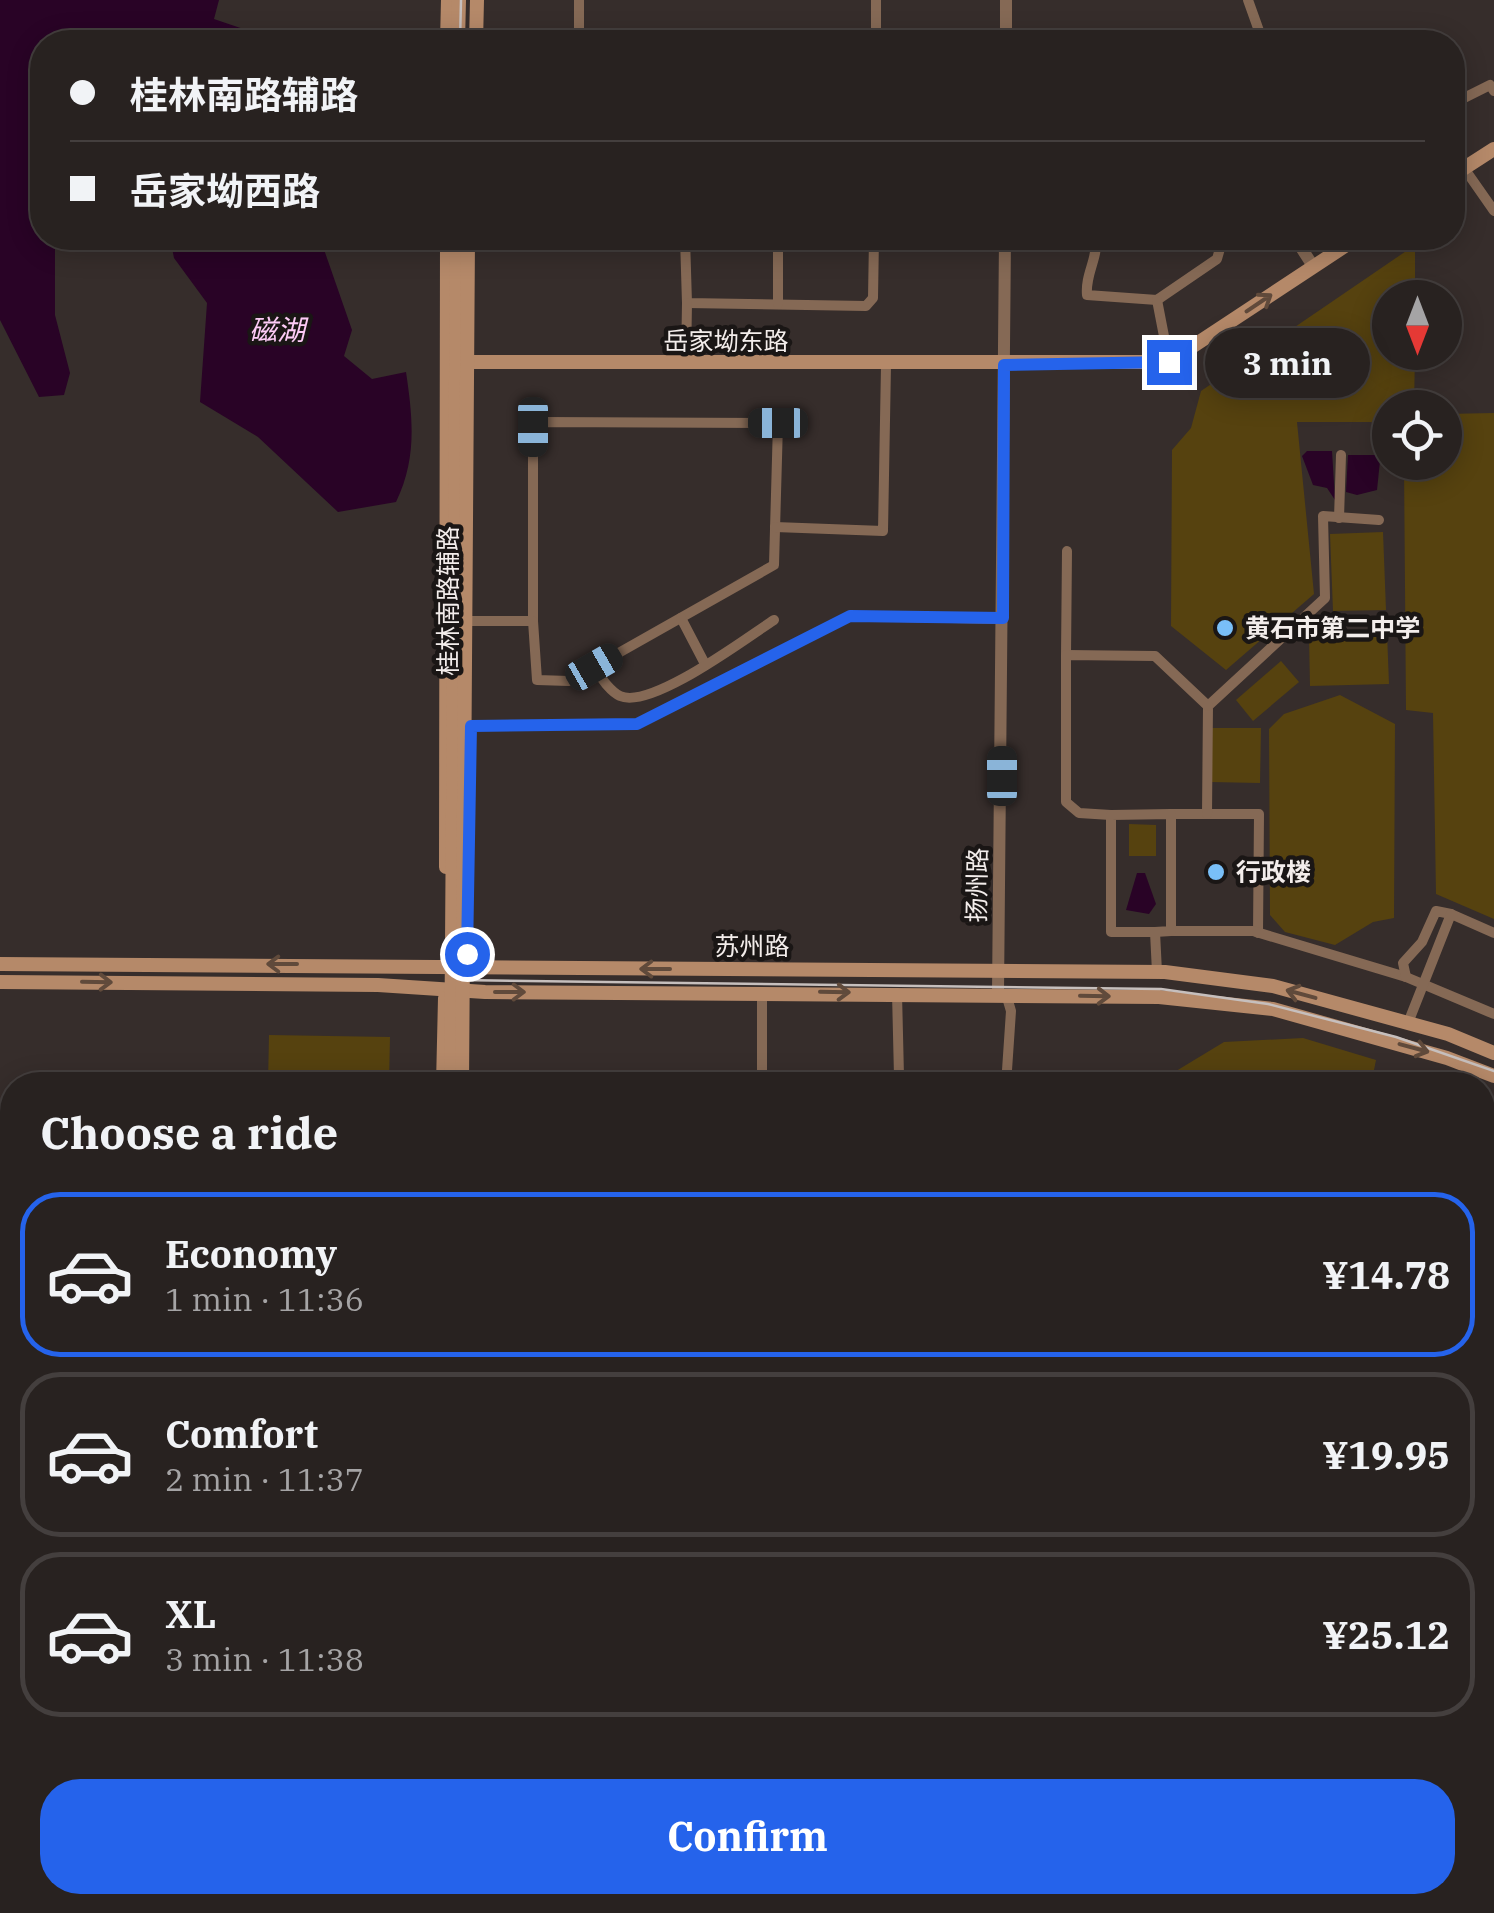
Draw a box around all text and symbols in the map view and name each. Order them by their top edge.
text: 桂林南路辅路 [130,70,358,119]
text: 岳家坳西路 [130,166,320,215]
north arrow [1372,280,1462,370]
map controls [1372,280,1462,480]
one-way arrow [1244,292,1272,313]
water label: 磁湖 [249,311,309,348]
street label: 岳家坳东路 [663,324,789,357]
callout: 3 min [1204,327,1369,397]
route end [1147,340,1192,385]
text: 3 min [1243,342,1332,384]
button: locate [1372,390,1462,480]
car [518,397,548,457]
car [748,408,808,438]
street label: 桂林南路辅路 [431,526,464,676]
place label: 黄石市第二中学 [1245,611,1420,644]
marker: 黄石市第二中学 [1214,617,1236,639]
car [561,639,627,695]
car [987,746,1017,806]
street label: 扬州路 [959,847,994,923]
place label: 行政楼 [1236,855,1311,888]
marker: 行政楼 [1205,861,1227,883]
street label: 苏州路 [714,929,790,962]
route start [445,932,490,977]
one-way arrow [267,954,300,974]
one-way arrow [640,960,672,978]
one-way arrow [81,973,113,992]
one-way arrow [492,982,525,1002]
one-way arrow [818,983,850,1002]
one-way arrow [1285,983,1317,1002]
one-way arrow [1078,986,1110,1006]
one-way arrow [1398,1040,1429,1059]
text: Choose a ride [40,1103,338,1161]
text: Economy [165,1229,337,1278]
icon: car [45,1230,135,1320]
text: ¥14.78 [1322,1250,1450,1299]
text: 1 min · 11:36 [165,1278,364,1320]
text: Comfort [165,1409,318,1458]
icon: car [45,1410,135,1500]
text: ¥19.95 [1322,1430,1450,1479]
text: 2 min · 11:37 [165,1458,364,1500]
text: XL [165,1589,216,1638]
icon: car [45,1590,135,1680]
text: ¥25.12 [1322,1610,1450,1659]
text: 3 min · 11:38 [165,1638,364,1680]
button: Confirm [40,1779,1455,1894]

